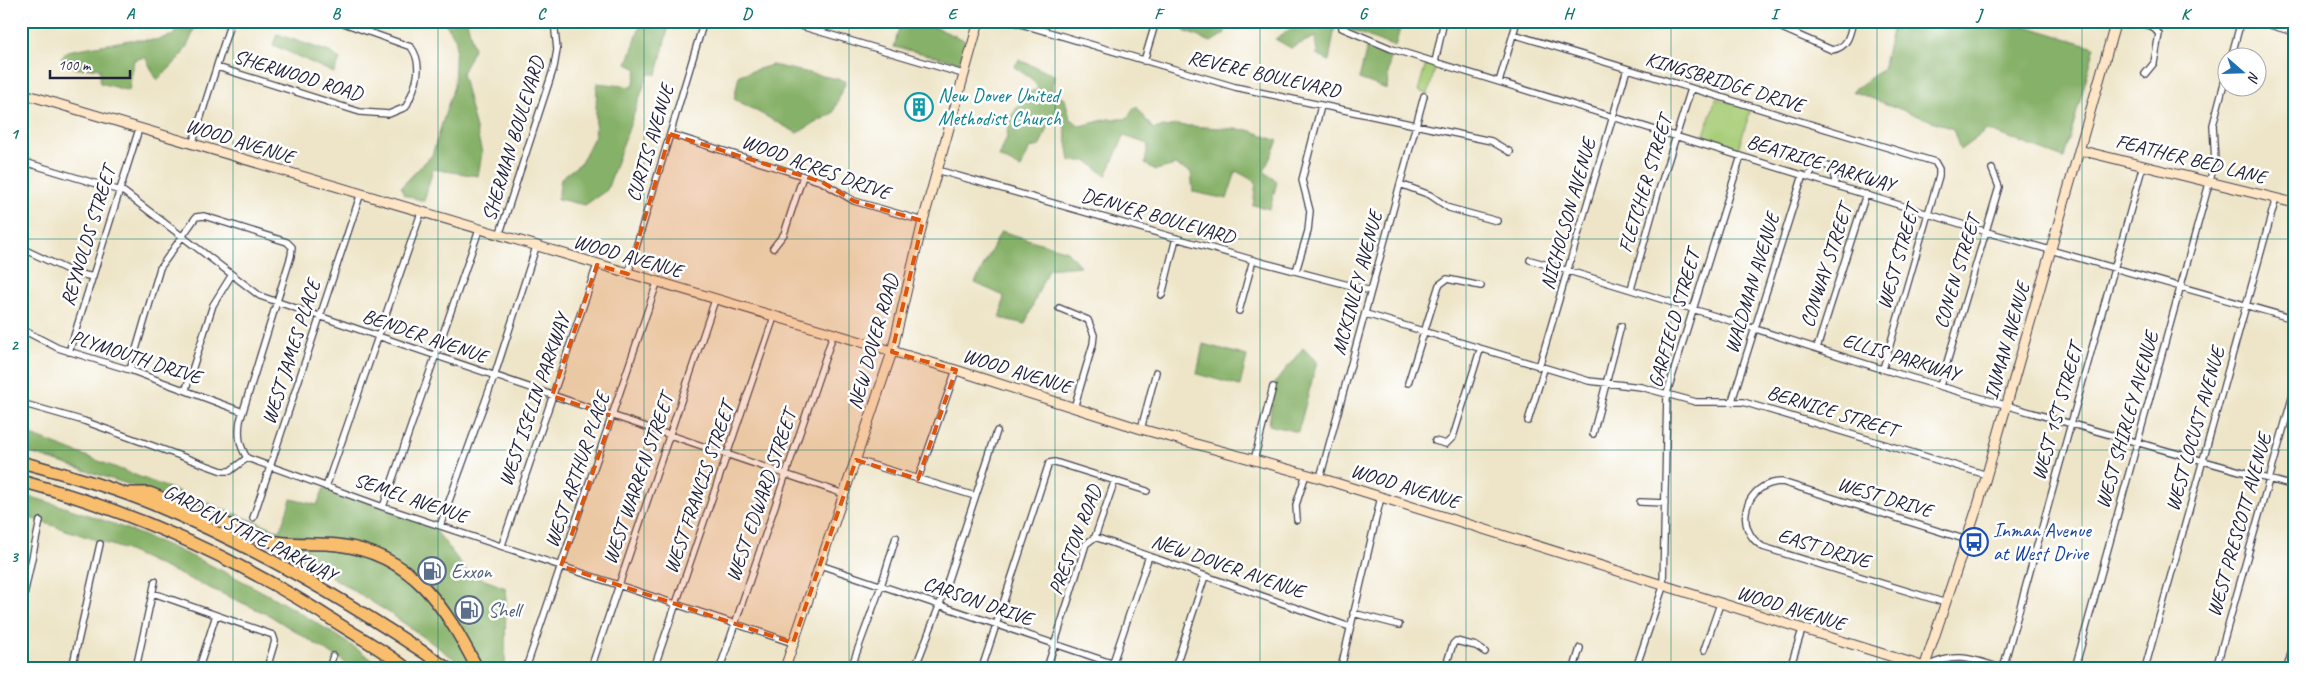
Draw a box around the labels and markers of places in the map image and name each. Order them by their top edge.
place label: New Dover United Methodist Church [938,83,1062,131]
building icon: New Dover United Methodist Church [904,92,934,122]
place label: Inman Avenue at West Drive [1993,518,2092,566]
bus stop icon: Inman Avenue at West Drive [1959,527,1989,557]
fuel station icon: Exxon [417,556,447,586]
place label: Exxon [451,559,493,584]
fuel station icon: Shell [454,595,484,625]
place label: Shell [488,598,524,623]

